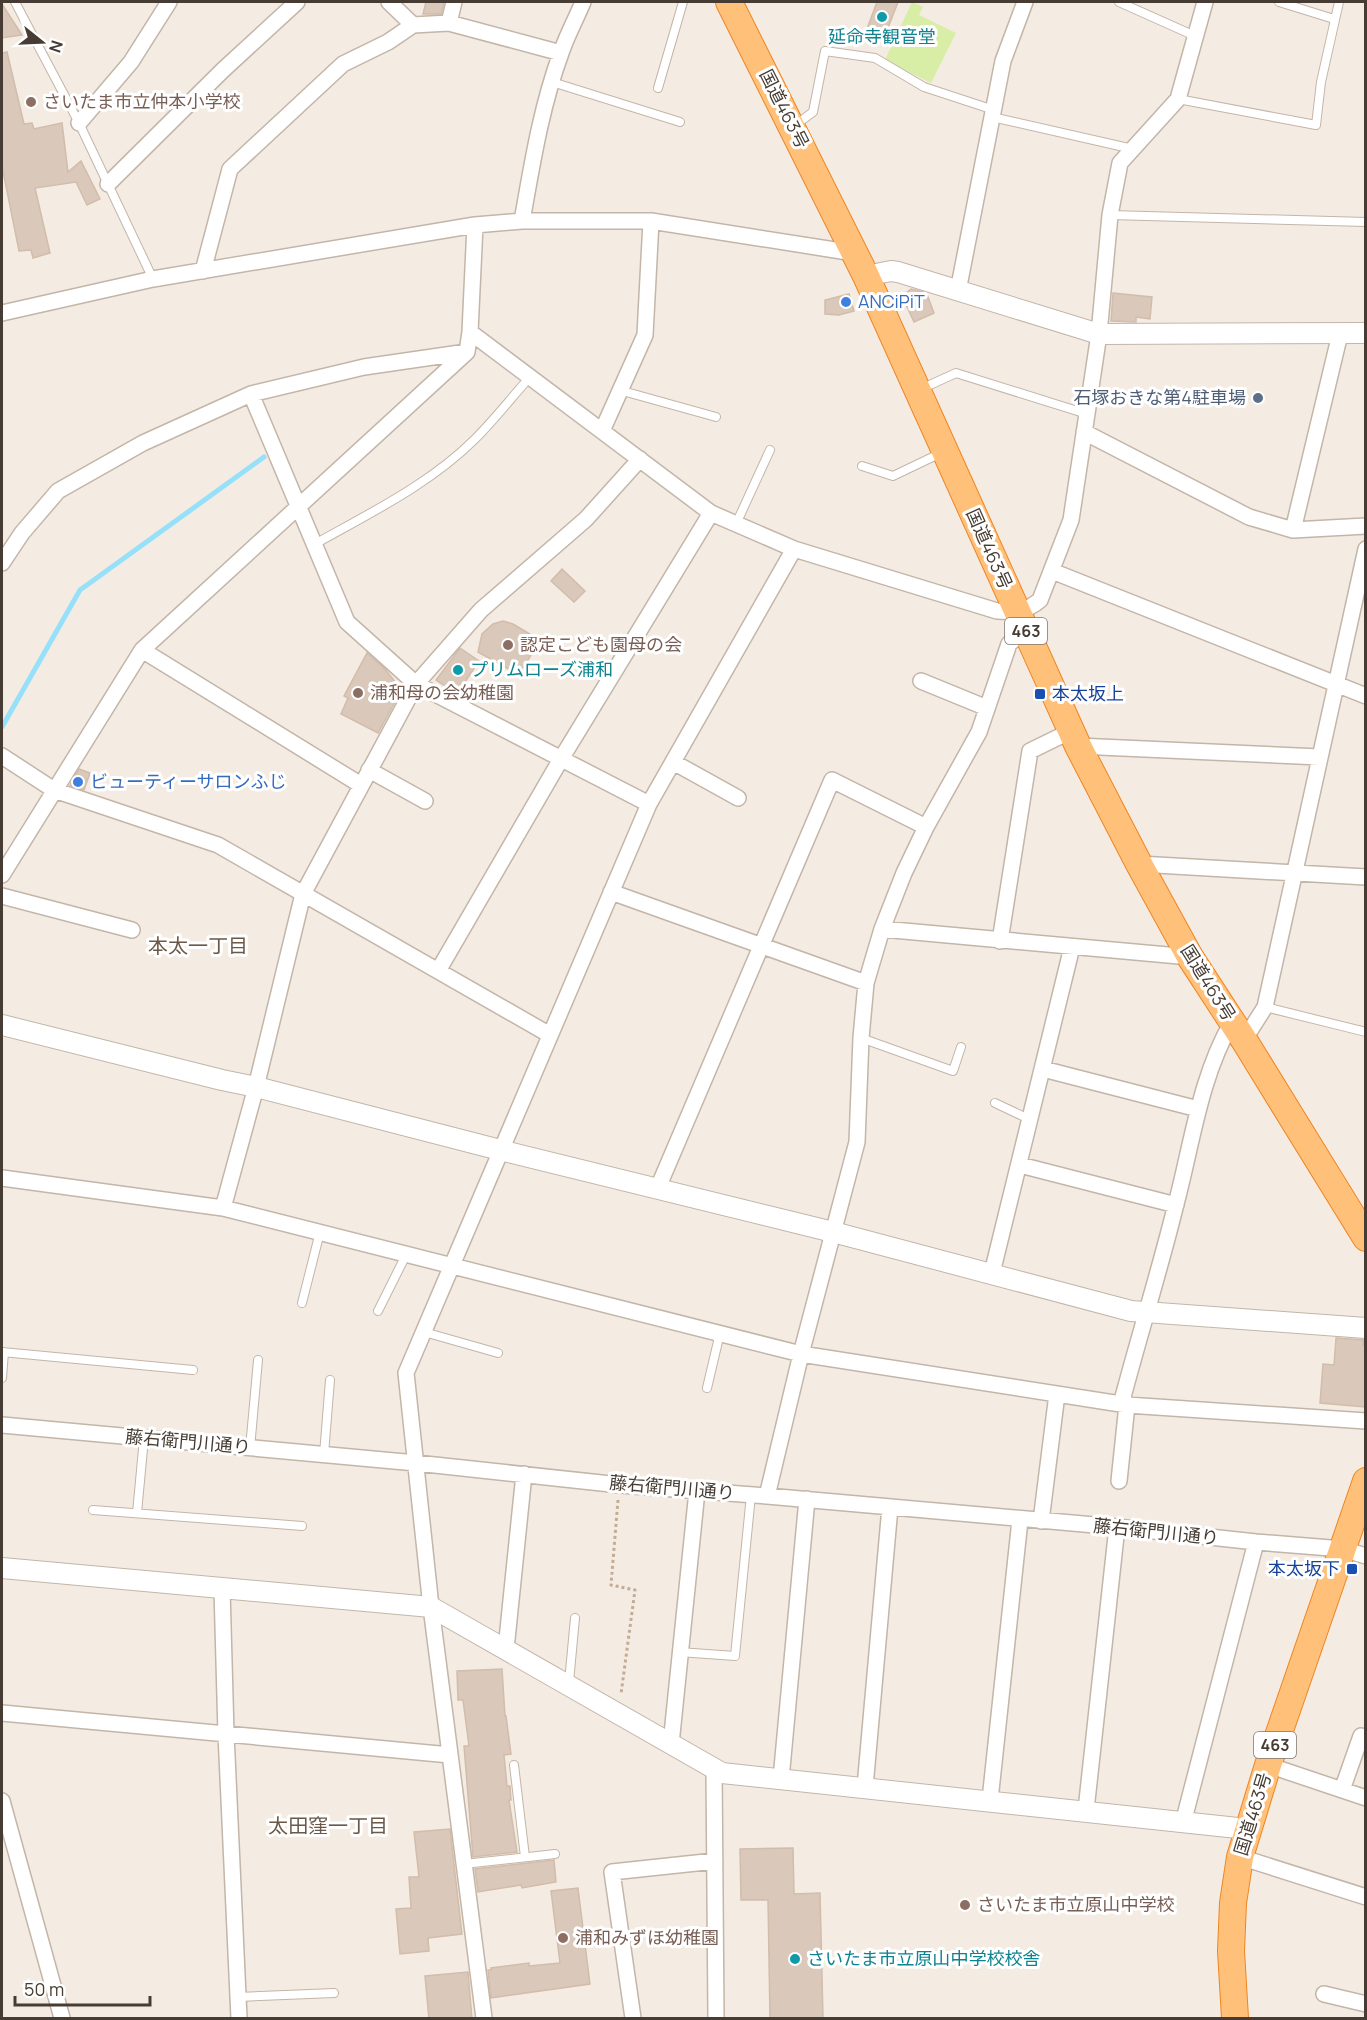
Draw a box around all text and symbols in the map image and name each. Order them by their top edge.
marker: 延命寺観音堂 [875,10,889,24]
north arrow [12,12,72,72]
place label: 延命寺観音堂 [828,24,936,48]
text: N [44,38,69,56]
street label: 国道463号 [755,65,815,152]
place label: さいたま市立仲本小学校 [43,89,240,113]
marker: さいたま市立仲本小学校 [24,95,38,109]
place label: ANCiPiT [858,289,925,313]
marker: ANCiPiT [839,295,853,309]
place label: 石塚おきな第4駐車場 [1073,385,1246,409]
marker: 石塚おきな第4駐車場 [1251,391,1265,405]
street label: 国道463号 [962,505,1018,593]
road number: 463 [1005,618,1047,644]
place label: 認定こども園母の会 [520,632,682,656]
marker: 認定こども園母の会 [501,638,515,652]
place label: プリムローズ浦和 [470,657,613,681]
marker: プリムローズ浦和 [451,663,465,677]
place label: 浦和母の会幼稚園 [370,680,514,704]
place label: 本太坂上 [1052,681,1124,705]
marker: 浦和母の会幼稚園 [351,686,365,700]
marker: 本太坂上 [1033,687,1047,701]
place label: ビューティーサロンふじ [90,769,287,793]
marker: ビューティーサロンふじ [71,775,85,789]
district label: 本太一丁目 [148,932,248,959]
street label: 国道463号 [1176,940,1242,1025]
street label: 藤右衛門川通り [124,1424,252,1458]
street label: 藤右衛門川通り [608,1470,736,1504]
street label: 藤右衛門川通り [1092,1512,1220,1550]
place label: 本太坂下 [1268,1556,1340,1580]
marker: 本太坂下 [1345,1562,1359,1576]
road number: 463 [1254,1732,1296,1758]
street label: 国道463号 [1228,1769,1276,1858]
district label: 太田窪一丁目 [268,1812,388,1839]
place label: さいたま市立原山中学校 [977,1892,1174,1916]
marker: さいたま市立原山中学校 [958,1898,972,1912]
place label: 浦和みずほ幼稚園 [575,1925,719,1949]
marker: 浦和みずほ幼稚園 [556,1931,570,1945]
place label: さいたま市立原山中学校校舎 [807,1946,1040,1970]
marker: さいたま市立原山中学校校舎 [788,1952,802,1966]
scale bar [15,1969,150,2007]
text: 50 m [24,1977,64,2001]

